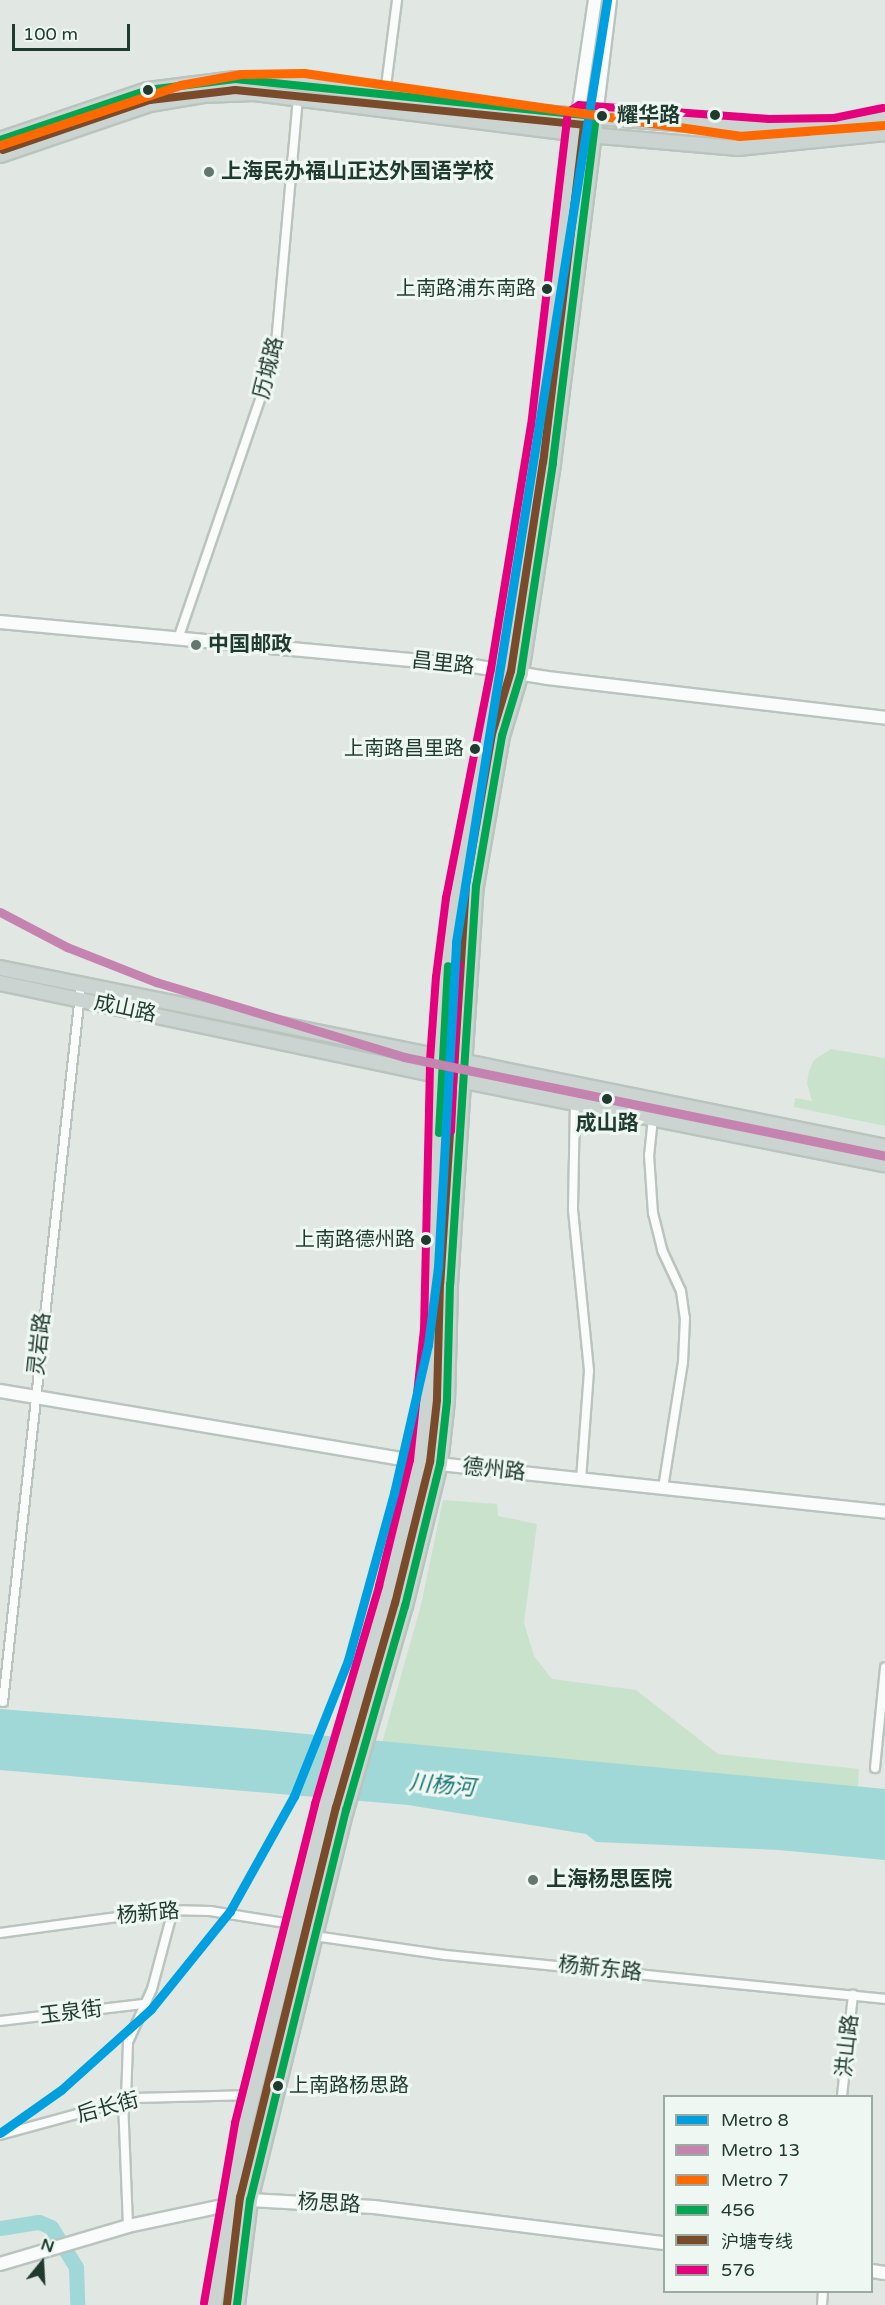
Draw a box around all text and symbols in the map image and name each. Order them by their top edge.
scale bar [15,12,134,50]
text: 100 m [23,23,78,45]
unlabelled marker [142,84,154,96]
place label: 耀华路 [617,103,680,129]
marker: 耀华路 [592,106,612,126]
unlabelled marker [709,109,721,121]
place label: 上海民办福山正达外国语学校 [221,159,494,185]
marker: 上海民办福山正达外国语学校 [202,165,216,179]
place label: 上南路浦东南路 [396,277,536,301]
marker: 上南路浦东南路 [541,283,553,295]
street label: 历城路 [249,334,289,402]
place label: 中国邮政 [208,632,292,658]
marker: 中国邮政 [189,638,203,652]
street label: 昌里路 [410,648,476,680]
place label: 上南路昌里路 [344,737,464,761]
marker: 上南路昌里路 [469,743,481,755]
street label: 成山路 [92,990,158,1028]
marker: 成山路 [597,1089,617,1109]
place label: 成山路 [576,1111,638,1137]
place label: 上南路德州路 [295,1228,415,1252]
marker: 上南路德州路 [420,1234,432,1246]
street label: 灵岩路 [24,1311,56,1377]
street label: 德州路 [461,1454,527,1486]
water label: 川杨河 [408,1770,476,1802]
place label: 上海杨思医院 [546,1867,672,1893]
marker: 上海杨思医院 [524,1871,542,1889]
street label: 杨新路 [116,1899,180,1929]
street label: 杨新东路 [557,1952,643,1986]
street label: 玉泉街 [38,1997,104,2029]
street label: 洪山路 [832,2013,864,2079]
place label: 上南路杨思路 [289,2074,409,2098]
marker: 上南路杨思路 [272,2080,284,2092]
street label: 后长街 [74,2088,142,2128]
legend [663,2095,873,2293]
text: Metro 8 [721,2109,789,2131]
text: Metro 13 [721,2139,800,2161]
text: Metro 7 [721,2169,789,2191]
street label: 杨思路 [297,2190,361,2218]
text: 456 [721,2199,755,2221]
text: 沪塘专线 [721,2231,793,2253]
north arrow [12,2233,72,2293]
text: N [38,2234,57,2257]
text: 576 [721,2259,755,2281]

